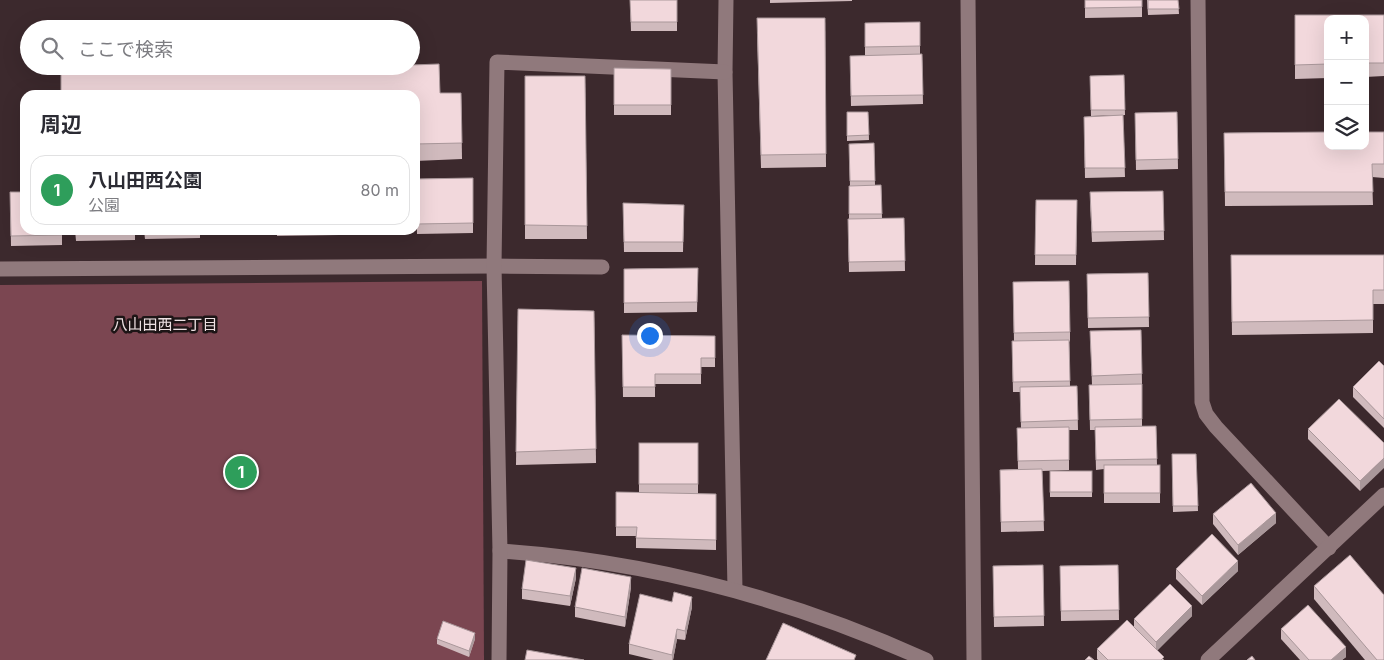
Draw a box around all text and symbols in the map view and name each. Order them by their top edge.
map controls [1324,15,1369,150]
button: + [1324,15,1369,60]
search box [20,20,420,75]
icon: search [38,34,66,62]
text: ここで検索 [78,38,173,61]
button: − [1324,60,1369,105]
button: layers [1324,105,1369,150]
text: 周辺 [40,112,82,137]
text: 八山田西公園 [88,169,202,192]
text: 1 [54,180,60,200]
text: 80 m [360,180,399,200]
text: 公園 [88,195,120,215]
district label: 八山田西二丁目 [112,315,218,334]
your location [637,323,663,349]
pin: 1 [225,453,257,491]

